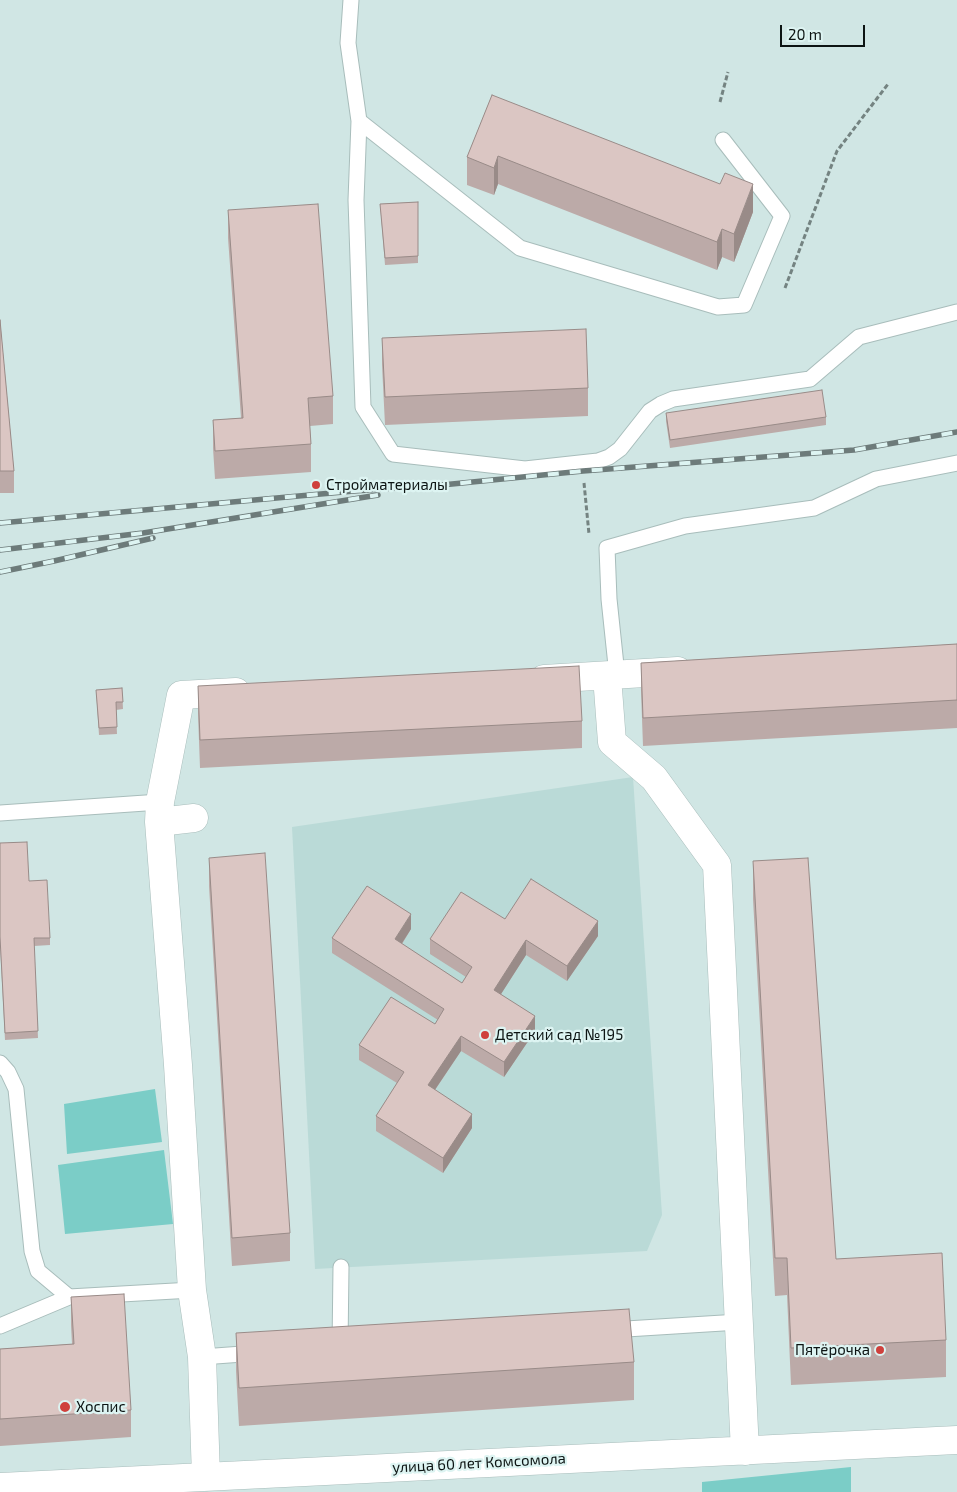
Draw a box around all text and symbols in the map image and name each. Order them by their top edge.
scale bar [782,15,867,47]
text: 20 m [788,25,822,43]
place label: Стройматериалы [326,476,448,494]
marker: Стройматериалы [310,479,322,491]
place label: Детский сад №195 [495,1026,623,1044]
marker: Детский сад №195 [479,1029,491,1041]
place label: Пятёрочка [795,1341,870,1359]
marker: Пятёрочка [874,1344,886,1356]
place label: Хоспис [76,1398,126,1416]
marker: Хоспис [58,1400,72,1414]
street label: улица 60 лет Комсомола [392,1449,566,1477]

